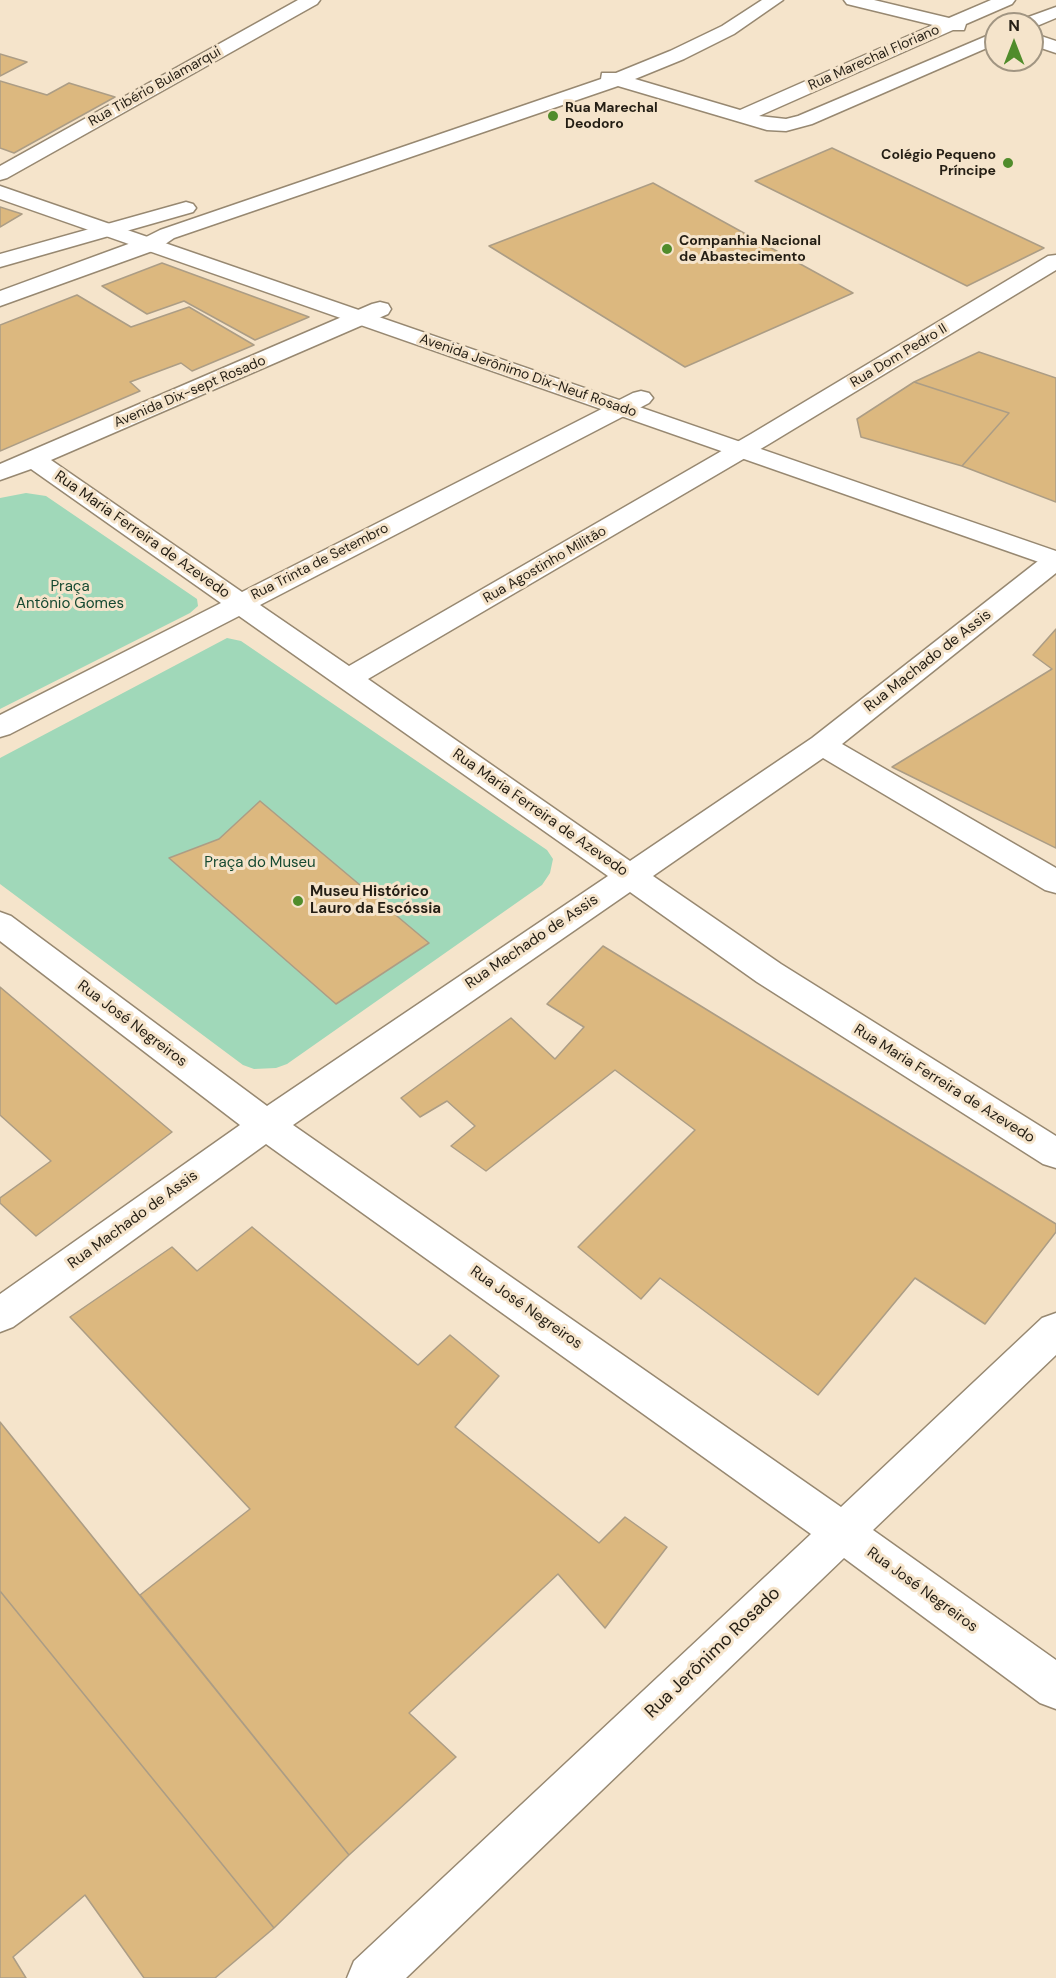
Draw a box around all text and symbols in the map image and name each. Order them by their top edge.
north arrow [984,12,1044,72]
text: N [1008,15,1020,36]
street label: Rua Marechal Floriano [806,21,942,95]
street label: Rua Tibério Bulamarqui [86,44,224,130]
place label: Rua Marechal Deodoro [565,100,658,132]
marker: Rua Marechal Deodoro [546,109,560,123]
place label: Colégio Pequeno Príncipe [881,147,996,180]
marker: Colégio Pequeno Príncipe [1001,156,1015,170]
place label: Companhia Nacional de Abastecimento [679,233,821,266]
marker: Companhia Nacional de Abastecimento [660,242,674,256]
street label: Rua Dom Pedro II [848,321,950,391]
street label: Avenida Jerônimo Dix-Neuf Rosado [417,331,639,421]
street label: Avenida Dix-sept Rosado [112,352,268,432]
street label: Rua Maria Ferreira de Azevedo [51,467,233,603]
street label: Rua Trinta de Setembro [248,520,392,604]
street label: Rua Agostinho Militão [480,523,610,607]
park label: Praça Antônio Gomes [16,578,124,613]
street label: Rua Machado de Assis [861,606,995,716]
street label: Rua Maria Ferreira de Azevedo [449,745,631,881]
park label: Praça do Museu [204,854,316,872]
place label: Museu Histórico Lauro da Escóssia [310,883,441,918]
street label: Rua Machado de Assis [462,891,602,993]
marker: Museu Histórico Lauro da Escóssia [291,894,305,908]
street label: Rua José Negreiros [74,977,190,1071]
street label: Rua Maria Ferreira de Azevedo [850,1021,1038,1147]
street label: Rua Machado de Assis [65,1167,201,1273]
street label: Rua José Negreiros [467,1263,585,1353]
street label: Rua José Negreiros [863,1544,981,1636]
street label: Rua Jerônimo Rosado [641,1583,785,1723]

